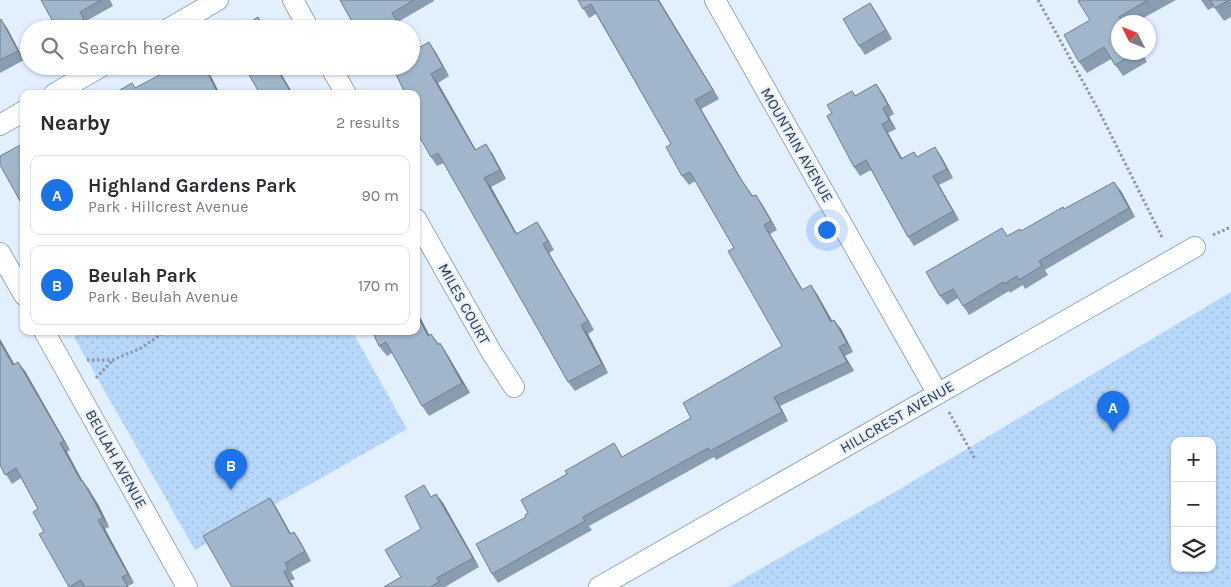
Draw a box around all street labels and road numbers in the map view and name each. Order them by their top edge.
street label: MOUNTAIN AVENUE [757,84,837,206]
street label: MILES COURT [434,260,494,348]
street label: HILLCREST AVENUE [837,377,957,457]
street label: BEULAH AVENUE [81,406,151,512]

